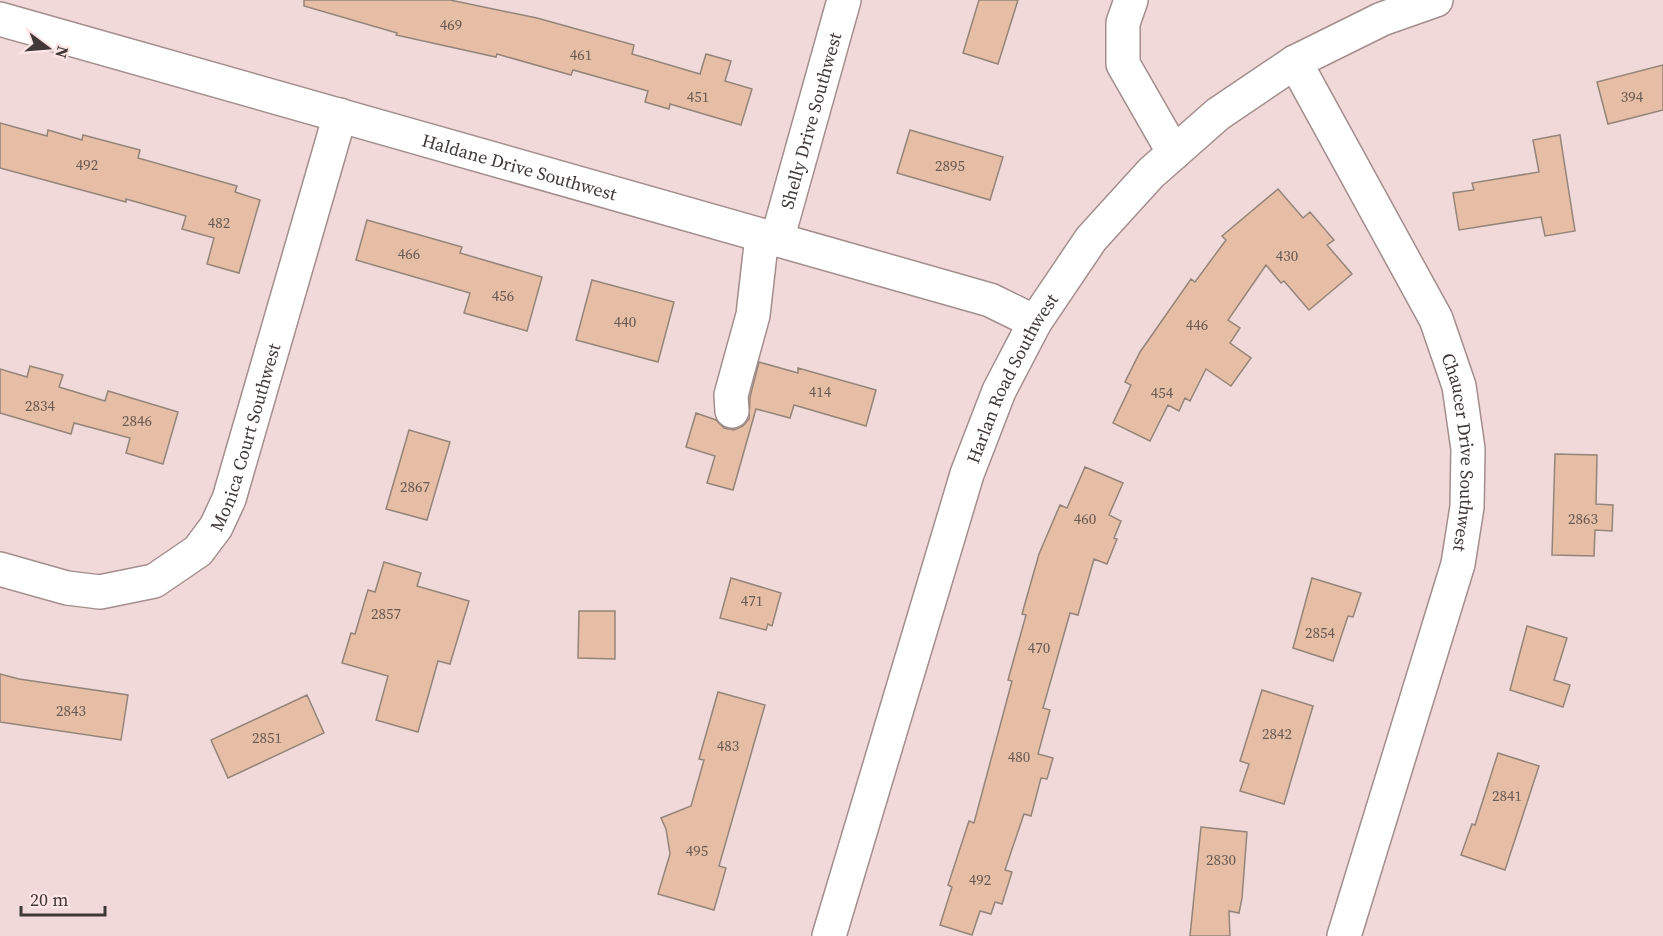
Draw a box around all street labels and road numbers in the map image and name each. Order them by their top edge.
street label: Shelly Drive Southwest [774,29,847,212]
street label: Haldane Drive Southwest [419,127,620,206]
street label: Harlan Road Southwest [960,288,1064,467]
street label: Monica Court Southwest [203,340,286,535]
street label: Chaucer Drive Southwest [1436,349,1481,553]

